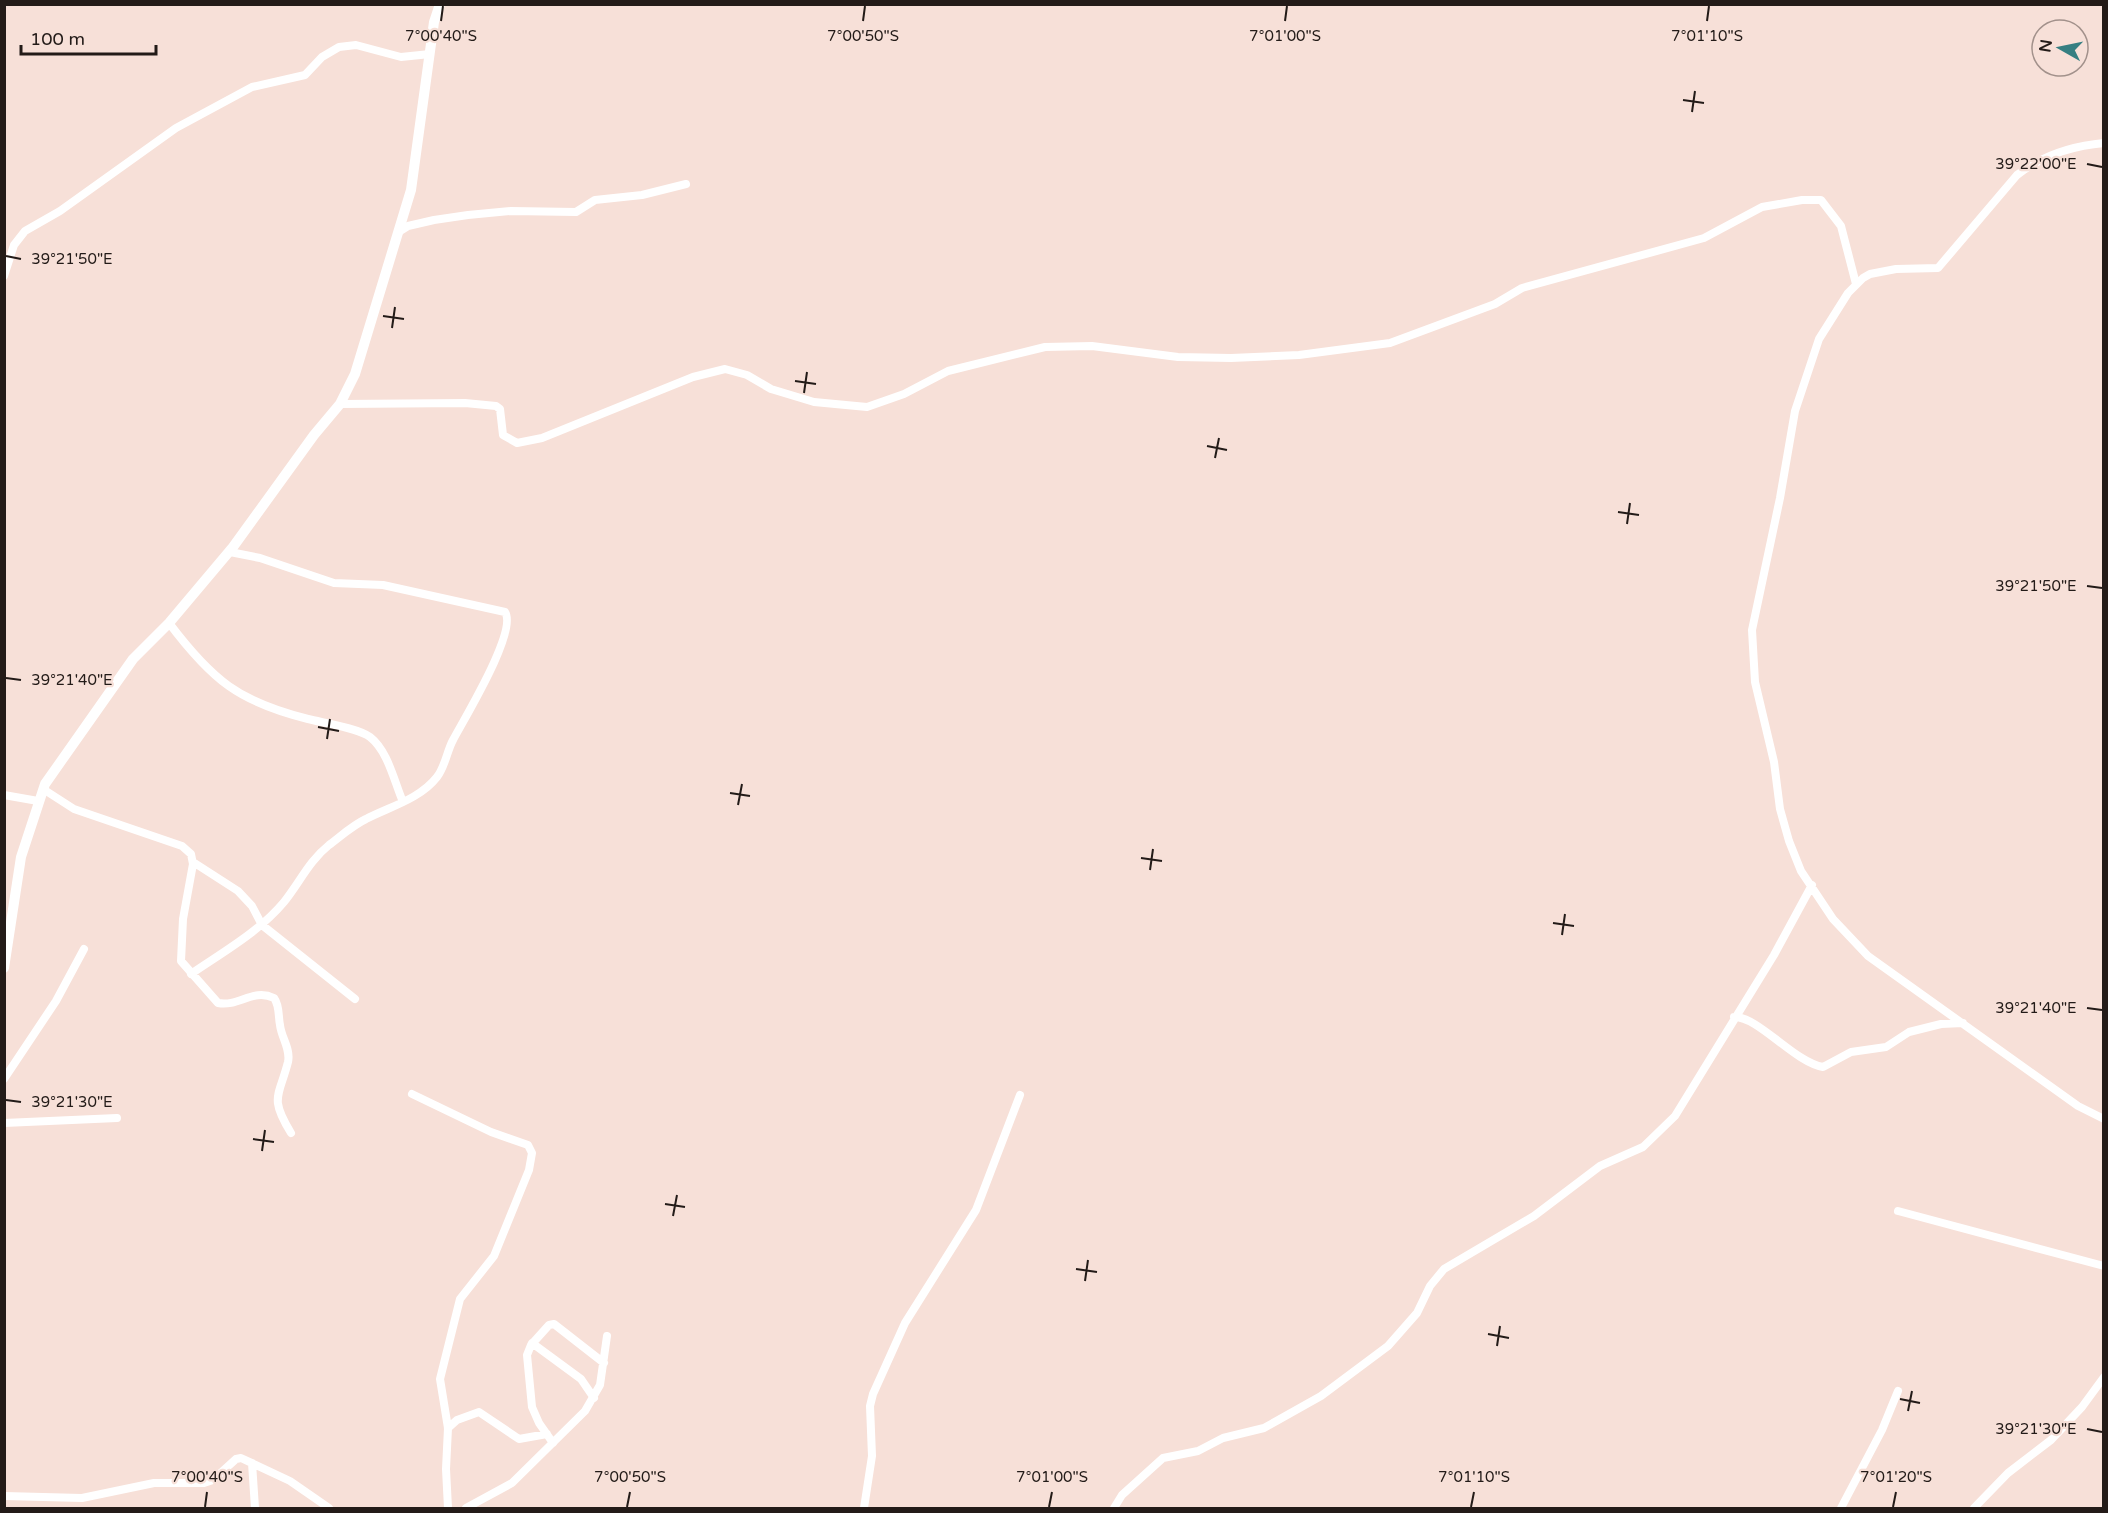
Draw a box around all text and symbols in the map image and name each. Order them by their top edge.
scale bar [21,18,156,56]
north arrow [2030,18,2090,78]
text: 7°00'40"S [405,27,477,45]
text: 7°00'50"S [827,27,899,45]
text: 7°01'00"S [1249,27,1321,45]
text: 7°01'10"S [1671,27,1743,45]
text: 100 m [30,28,85,50]
text: N [2035,38,2057,54]
text: 39°22'00"E [1995,155,2077,173]
text: 39°21'50"E [31,250,113,268]
text: 39°21'50"E [1995,577,2077,595]
text: 39°21'40"E [31,671,113,689]
text: 39°21'40"E [1995,999,2077,1017]
text: 39°21'30"E [31,1093,113,1111]
text: 39°21'30"E [1995,1420,2077,1438]
text: 7°00'40"S [171,1468,243,1486]
text: 7°00'50"S [594,1468,666,1486]
text: 7°01'00"S [1016,1468,1088,1486]
text: 7°01'10"S [1438,1468,1510,1486]
text: 7°01'20"S [1860,1468,1932,1486]

